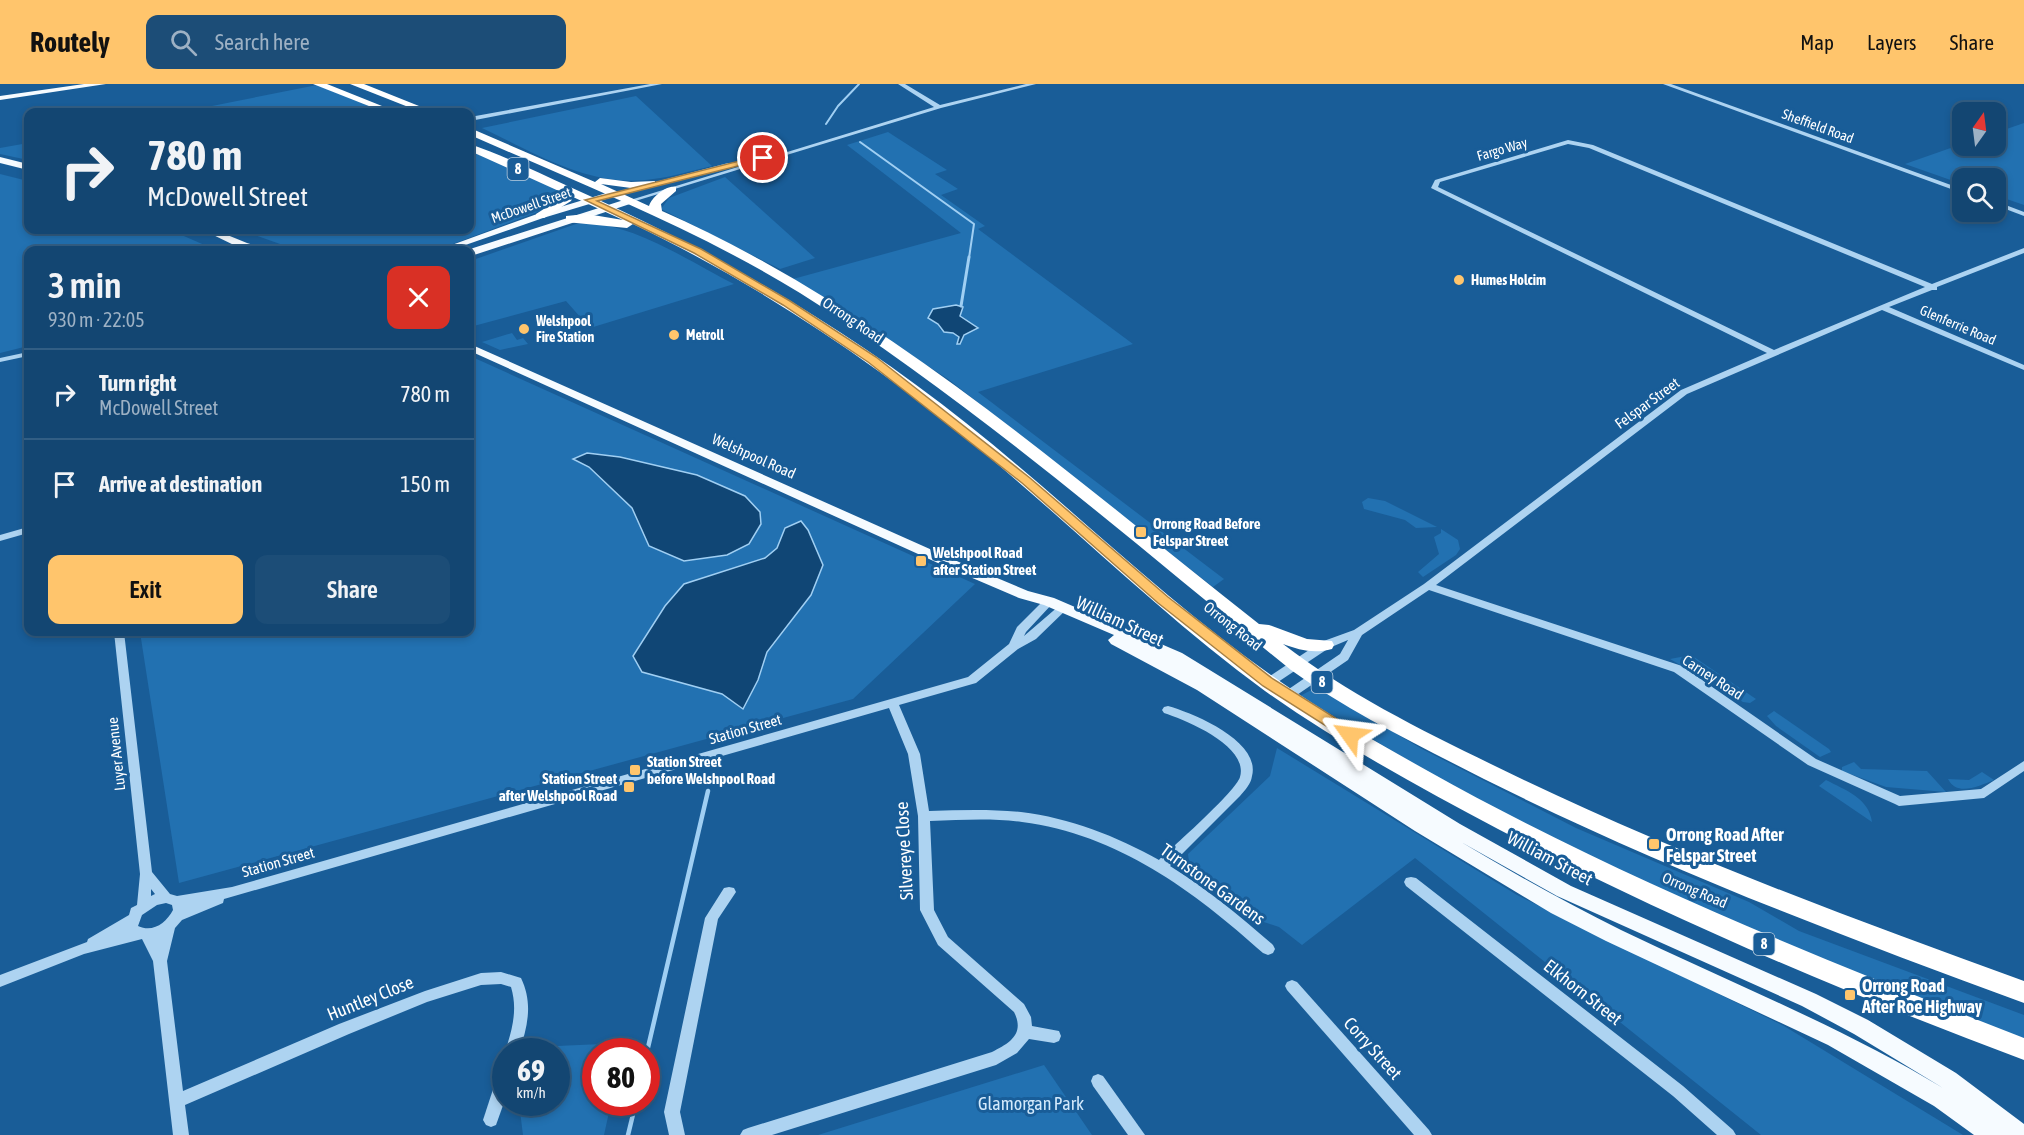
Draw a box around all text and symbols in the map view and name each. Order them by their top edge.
search box [146,15,566,69]
text: Routely [30,26,110,58]
icon: search [167,26,200,59]
text: Search here [215,29,310,55]
text: Map [1800,30,1834,54]
text: Layers [1867,30,1917,54]
text: Share [1950,30,1994,54]
north arrow [1952,102,2006,156]
map controls [1952,102,2006,222]
street label: Sheffield Road [1780,106,1856,146]
text: 780 m [147,131,242,179]
icon: right [48,132,126,210]
pin [737,132,788,183]
street label: Fargo Way [1475,134,1529,164]
icon: arrive [746,141,779,174]
road number: 8 [508,158,528,180]
button: search [1952,168,2006,222]
text: McDowell Street [147,181,308,212]
street label: McDowell Street [489,184,573,226]
text: 3 min [48,264,122,306]
button: close [387,266,450,329]
place label: Humes Holcim [1471,272,1546,288]
marker: Humes Holcim [1452,273,1466,287]
street label: Orrong Road [820,294,886,346]
street label: Glenferrie Road [1918,302,1998,348]
text: 930 m · 22:05 [48,308,145,331]
place label: Welshpool Fire Station [535,313,595,345]
marker: Welshpool Fire Station [517,322,531,336]
place label: Metroll [686,327,724,343]
marker: Metroll [667,328,681,342]
text: Turn right [99,370,176,396]
street label: Felspar Street [1612,374,1682,432]
icon: right [48,378,81,411]
text: 780 m [400,381,450,407]
text: McDowell Street [99,396,218,419]
street label: Welshpool Road [710,430,798,482]
icon: arrive [48,468,81,501]
text: Arrive at destination [99,471,262,497]
text: 150 m [400,471,450,497]
place label: Orrong Road Before Felspar Street [1153,515,1261,549]
marker: Orrong Road Before Felspar Street [1134,525,1148,539]
place label: Welshpool Road after Station Street [932,544,1037,578]
marker: Welshpool Road after Station Street [914,554,928,568]
button: Exit [48,555,243,624]
button: Share [255,555,450,624]
street label: William Street [1073,592,1167,650]
street label: Orrong Road [1201,598,1265,654]
street label: Carney Road [1679,651,1747,703]
road number: 8 [1312,671,1332,693]
position arrow [1318,703,1382,767]
street label: Station Street [707,711,783,747]
street label: Luyer Avenue [104,716,128,792]
place label: Station Street before Welshpool Road [647,753,775,787]
marker: Station Street before Welshpool Road [628,763,642,777]
place label: Station Street after Welshpool Road [499,770,618,804]
marker: Station Street after Welshpool Road [622,780,636,794]
street label: Silvereye Close [891,801,917,901]
place label: Orrong Road After Felspar Street [1666,824,1784,866]
street label: William Street [1503,827,1597,889]
marker: Orrong Road After Felspar Street [1647,837,1661,851]
street label: Turnstone Gardens [1157,839,1269,929]
street label: Station Street [240,844,316,880]
street label: Orrong Road [1660,869,1730,911]
road number: 8 [1754,933,1774,955]
street label: Elkhorn Street [1540,955,1626,1029]
street label: Huntley Close [324,971,416,1025]
place label: Orrong Road After Roe Highway [1861,975,1983,1017]
marker: Orrong Road After Roe Highway [1843,988,1857,1002]
street label: Corry Street [1340,1013,1406,1083]
speed limit sign: 80 [582,1038,660,1116]
text: 69 [517,1053,545,1087]
text: km/h [516,1084,546,1101]
park label: Glamorgan Park [978,1093,1084,1114]

